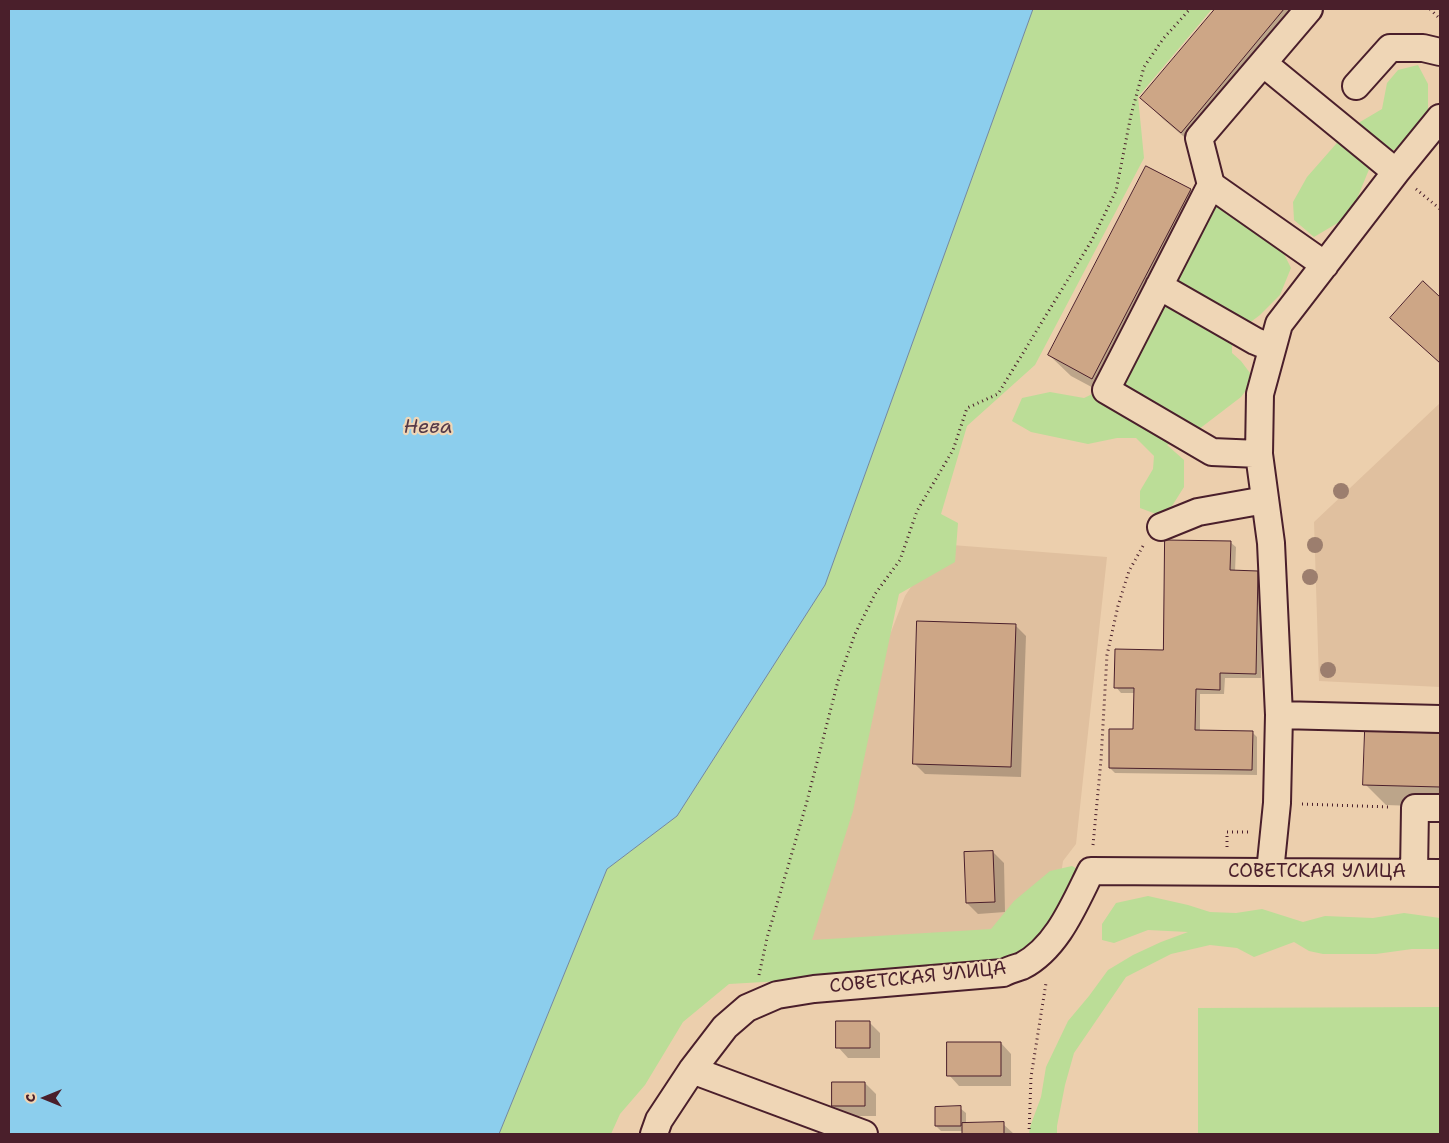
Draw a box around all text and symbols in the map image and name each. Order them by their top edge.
water label: Нева [404,416,452,440]
street label: СОВЕТСКАЯ УЛИЦА [1228,861,1406,883]
street label: СОВЕТСКАЯ УЛИЦА [828,957,1008,999]
north arrow [20,1073,70,1123]
text: С [21,1094,39,1102]

